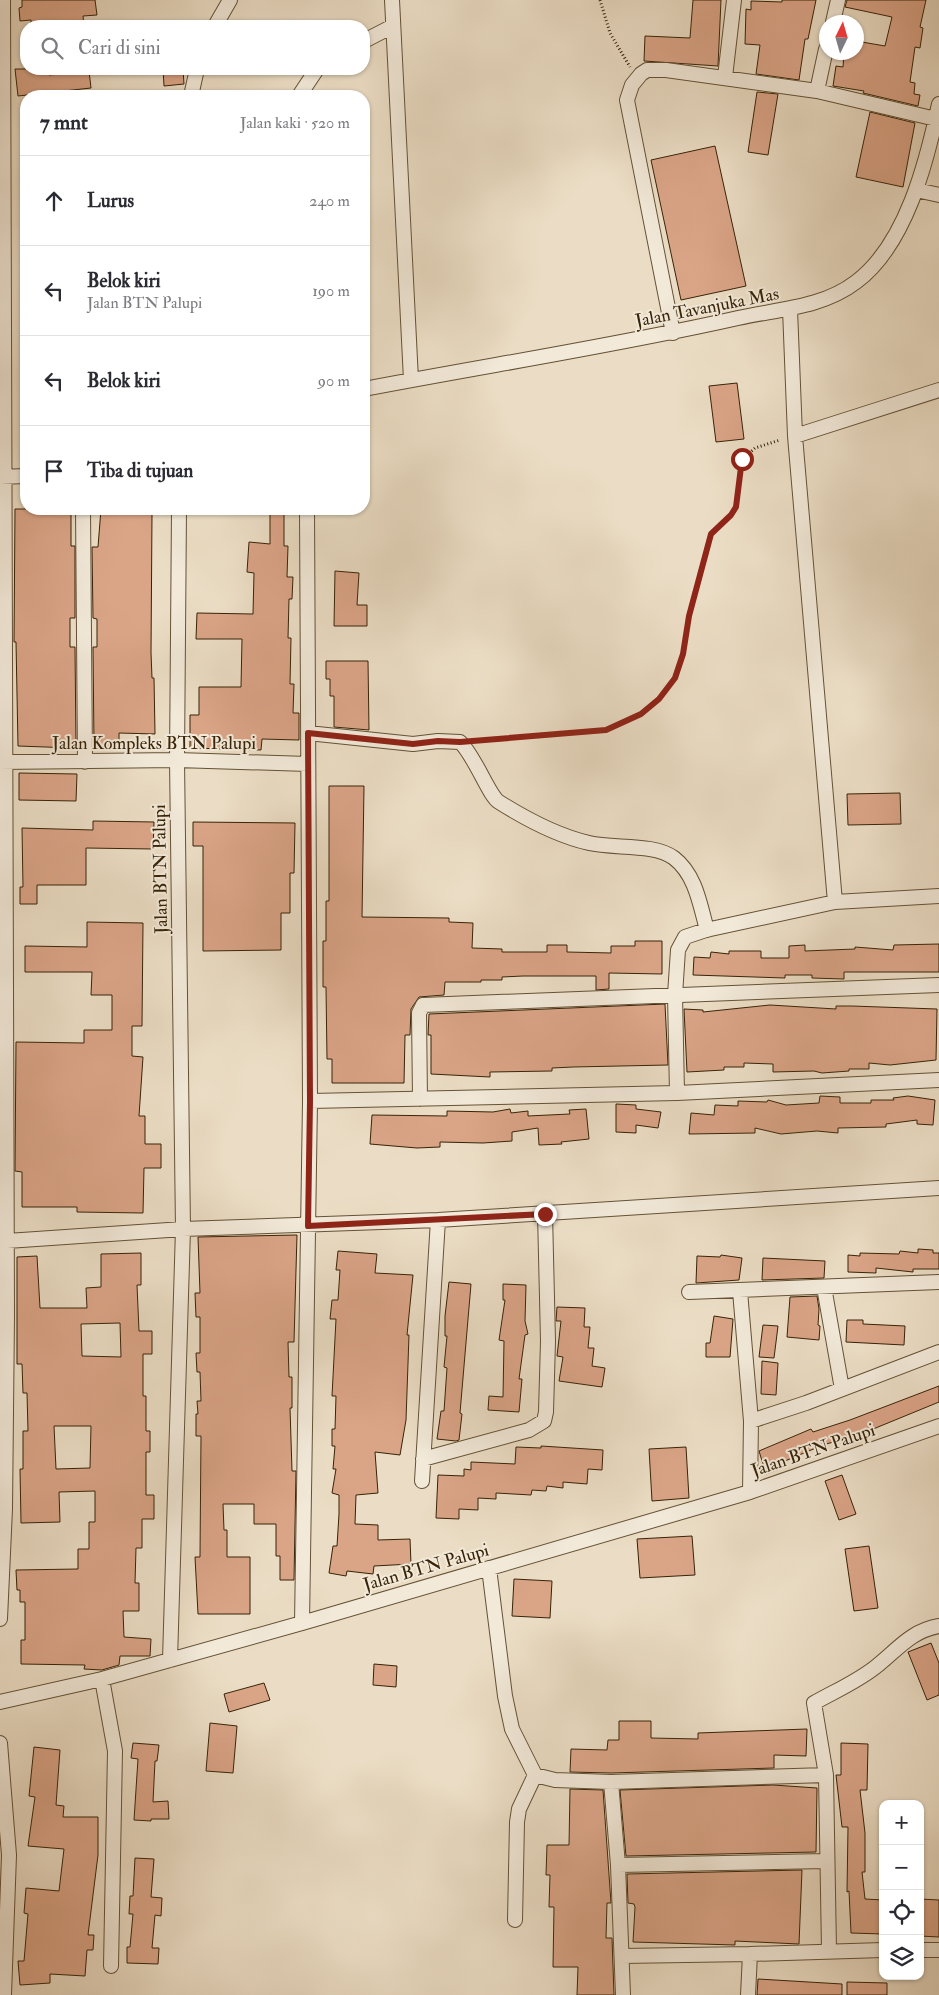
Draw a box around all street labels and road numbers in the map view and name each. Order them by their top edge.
street label: Jalan Tavanjuka Mas [632,282,781,333]
street label: Jalan Kompleks BTN Palupi [51,732,256,755]
street label: Jalan BTN Palupi [148,804,173,935]
street label: Jalan BTN Palupi [747,1418,878,1483]
street label: Jalan BTN Palupi [360,1539,492,1597]

